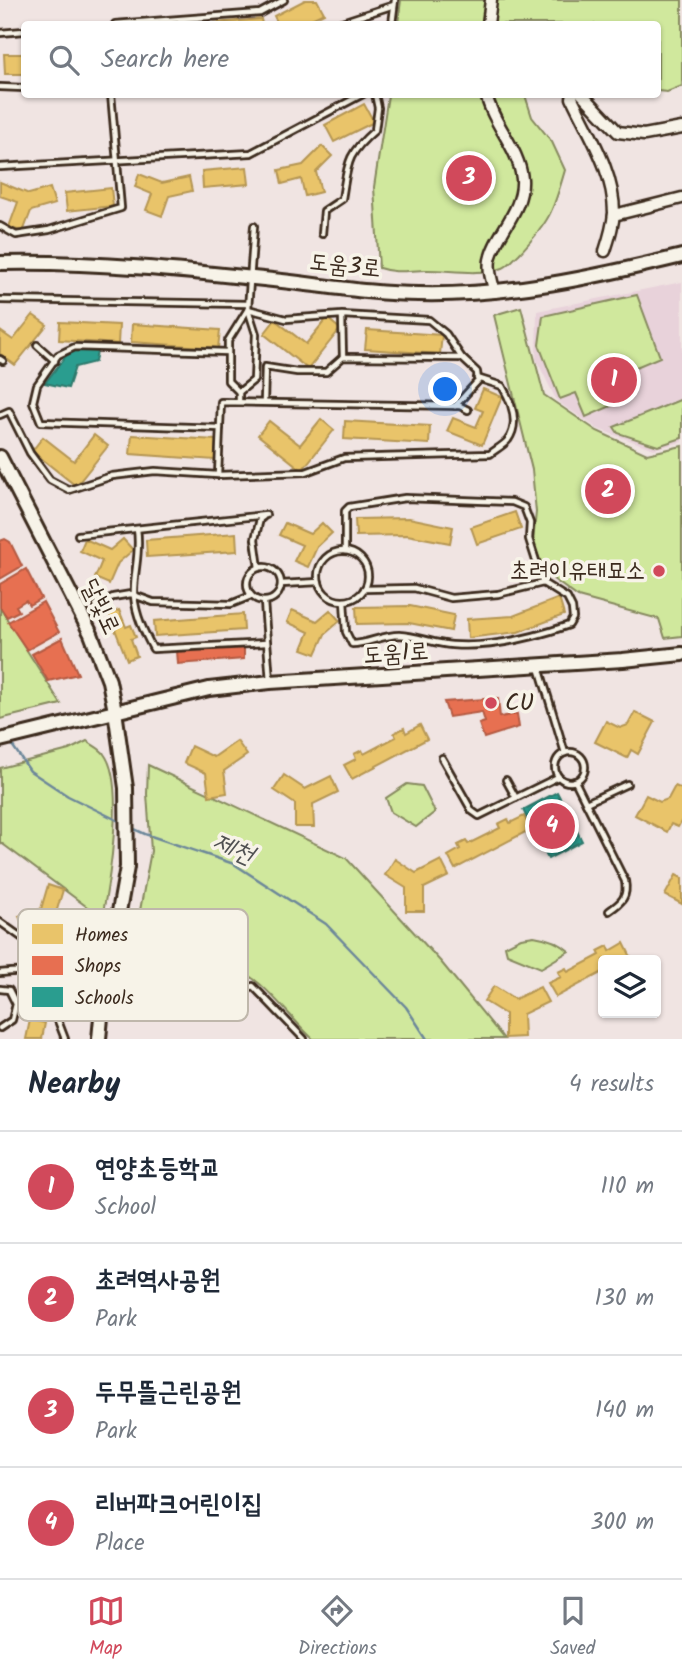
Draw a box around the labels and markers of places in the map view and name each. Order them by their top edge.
pin: 3 [446,152,492,204]
pin: 1 [591,354,637,406]
pin: 2 [585,465,631,517]
place label: 초려이유태묘소 [510,552,645,591]
marker: 초려이유태묘소 [651,563,667,579]
place label: CU [505,684,534,723]
marker: CU [483,695,499,711]
pin: 4 [529,800,575,852]

